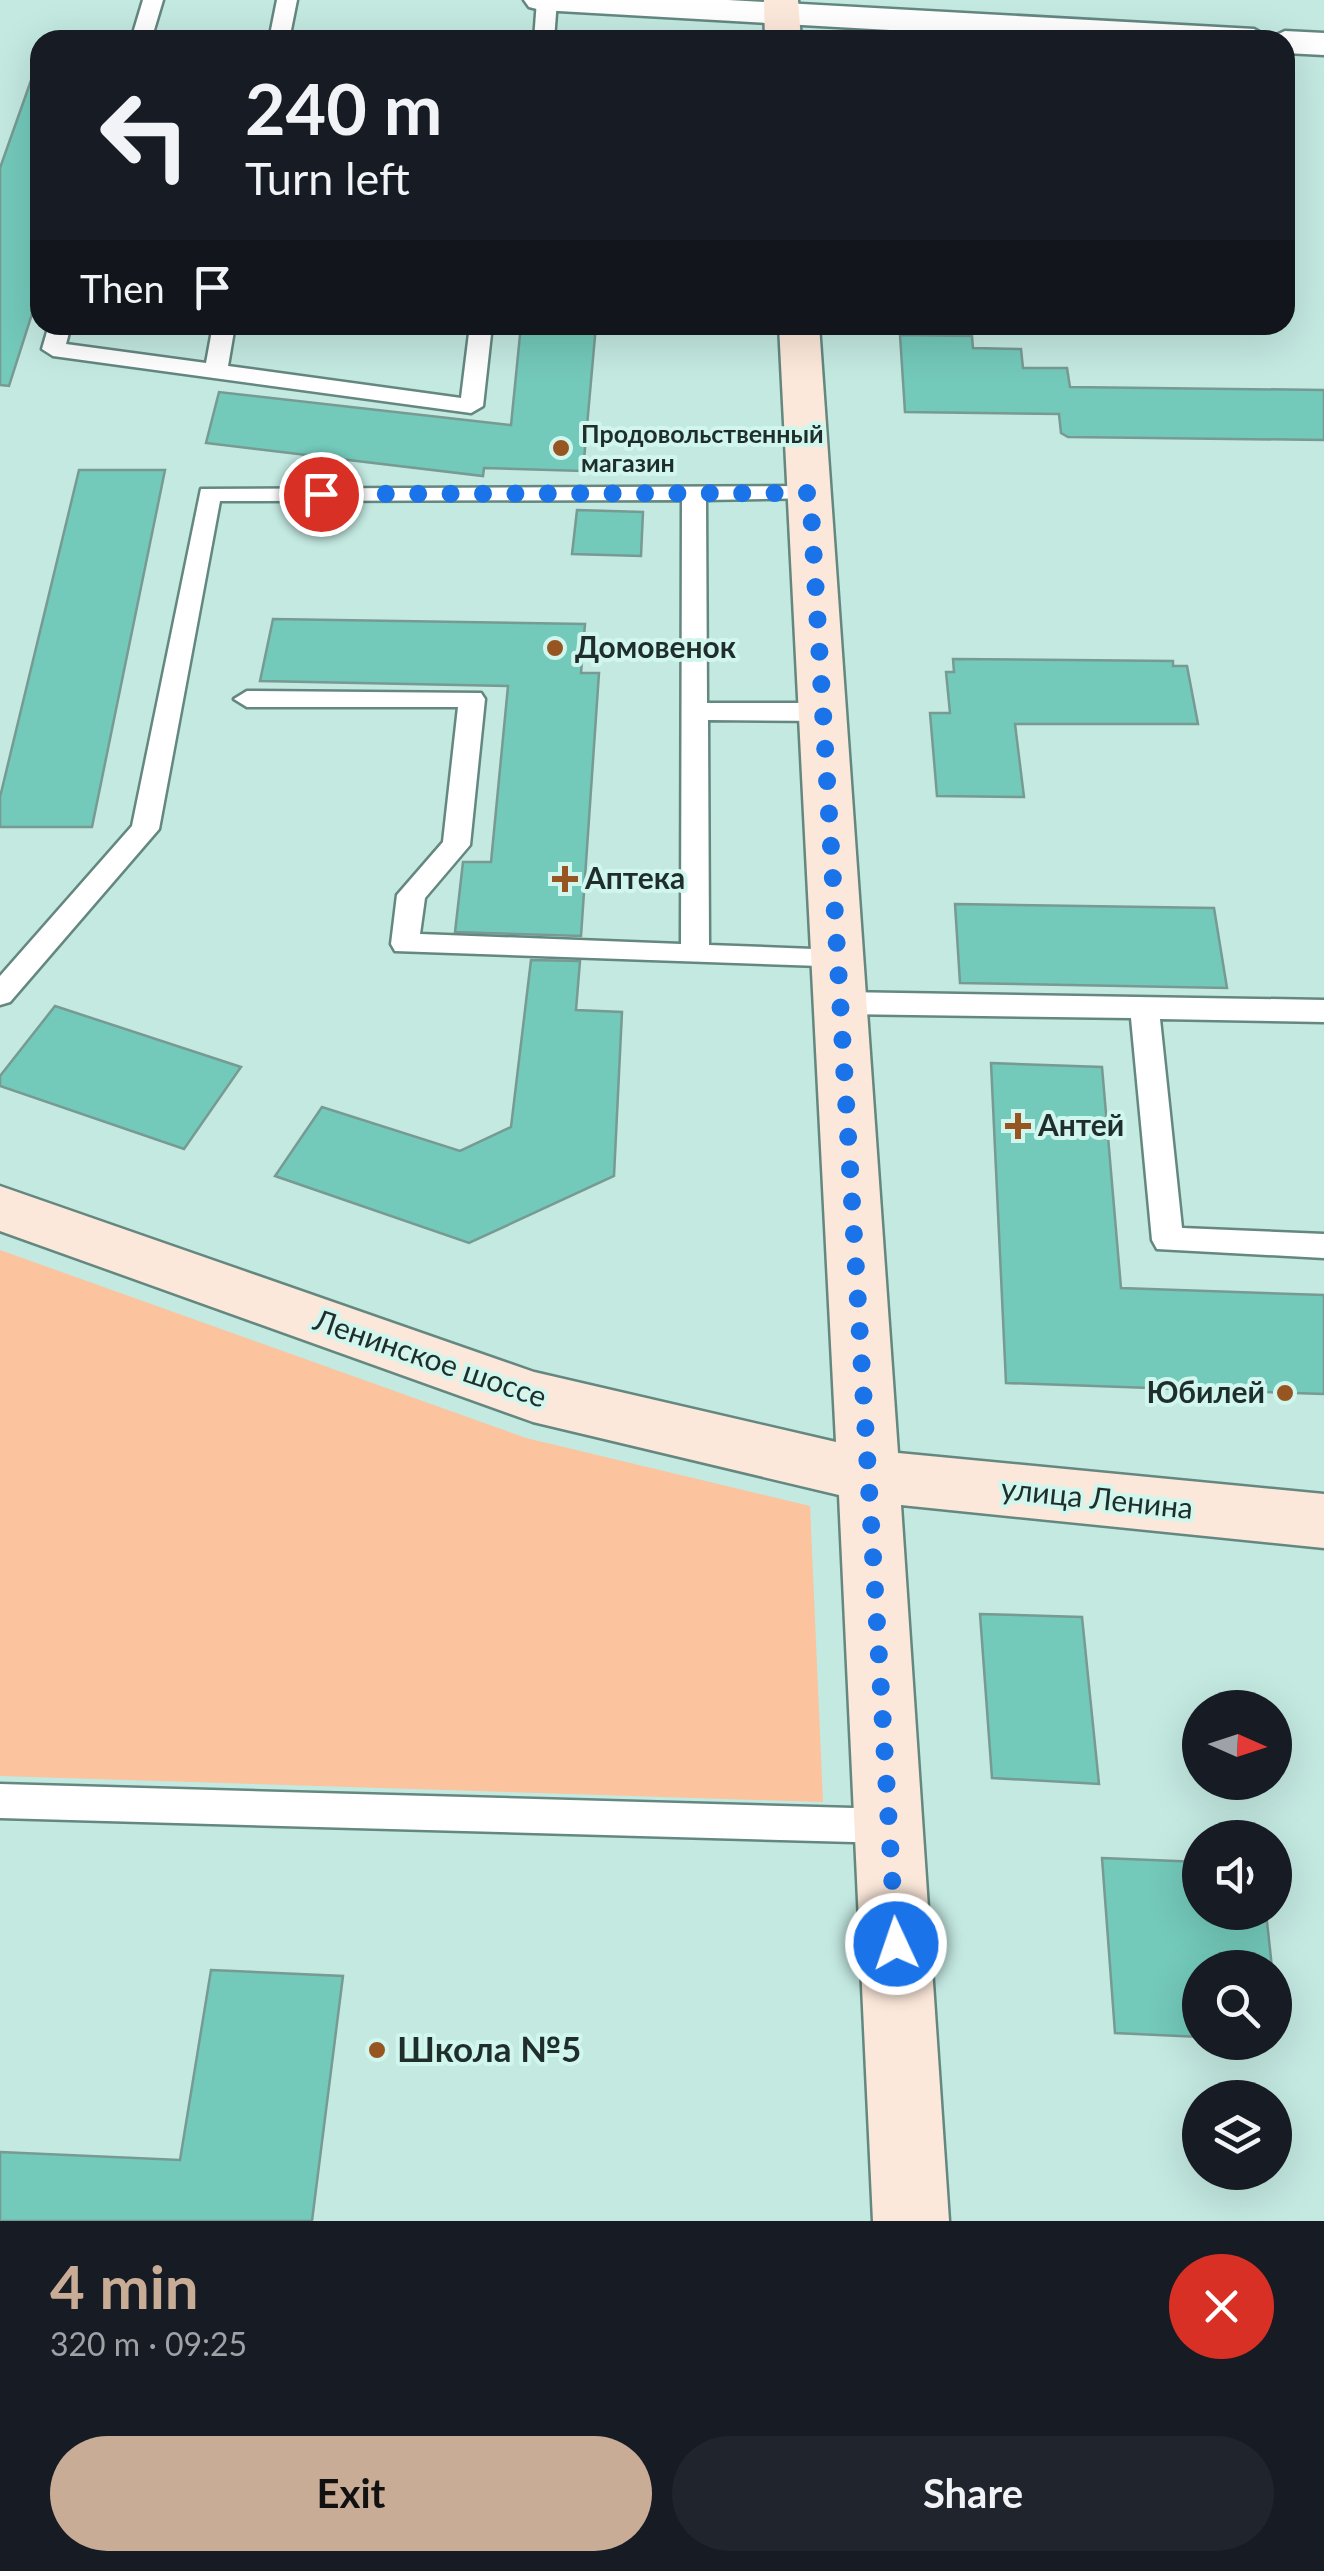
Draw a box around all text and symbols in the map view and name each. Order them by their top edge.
text: 240 m [245,66,442,150]
icon: left [80,70,210,200]
text: Turn left [245,151,410,205]
icon: arrive [185,260,240,315]
text: Then [80,265,165,311]
place label: Продовольственный магазин [581,418,824,477]
marker: Продовольственный магазин [550,437,572,459]
pin [279,452,364,537]
icon: arrive [294,467,349,522]
place label: Домовенок [575,628,737,664]
marker: Домовенок [544,637,566,659]
place label: Аптека [584,859,685,895]
marker: Аптека [554,868,576,890]
place label: Антей [1037,1106,1124,1142]
marker: Антей [1007,1115,1029,1137]
street label: Ленинское шоссе [309,1300,552,1414]
place label: Юбилей [1146,1373,1265,1409]
marker: Юбилей [1274,1382,1296,1404]
street label: улица Ленина [999,1469,1195,1525]
north arrow [1182,1690,1292,1800]
map controls [1182,1690,1292,2190]
button: sound [1182,1820,1292,1930]
position arrow [844,1892,948,1996]
button: search [1182,1950,1292,2060]
place label: Школа №5 [397,2027,581,2069]
marker: Школа №5 [366,2039,388,2061]
button: layers [1182,2080,1292,2190]
text: 4 min [50,2250,199,2322]
button: close [1169,2254,1274,2359]
text: 320 m · 09:25 [50,2324,247,2363]
button: Exit [50,2436,652,2551]
button: Share [672,2436,1274,2551]

